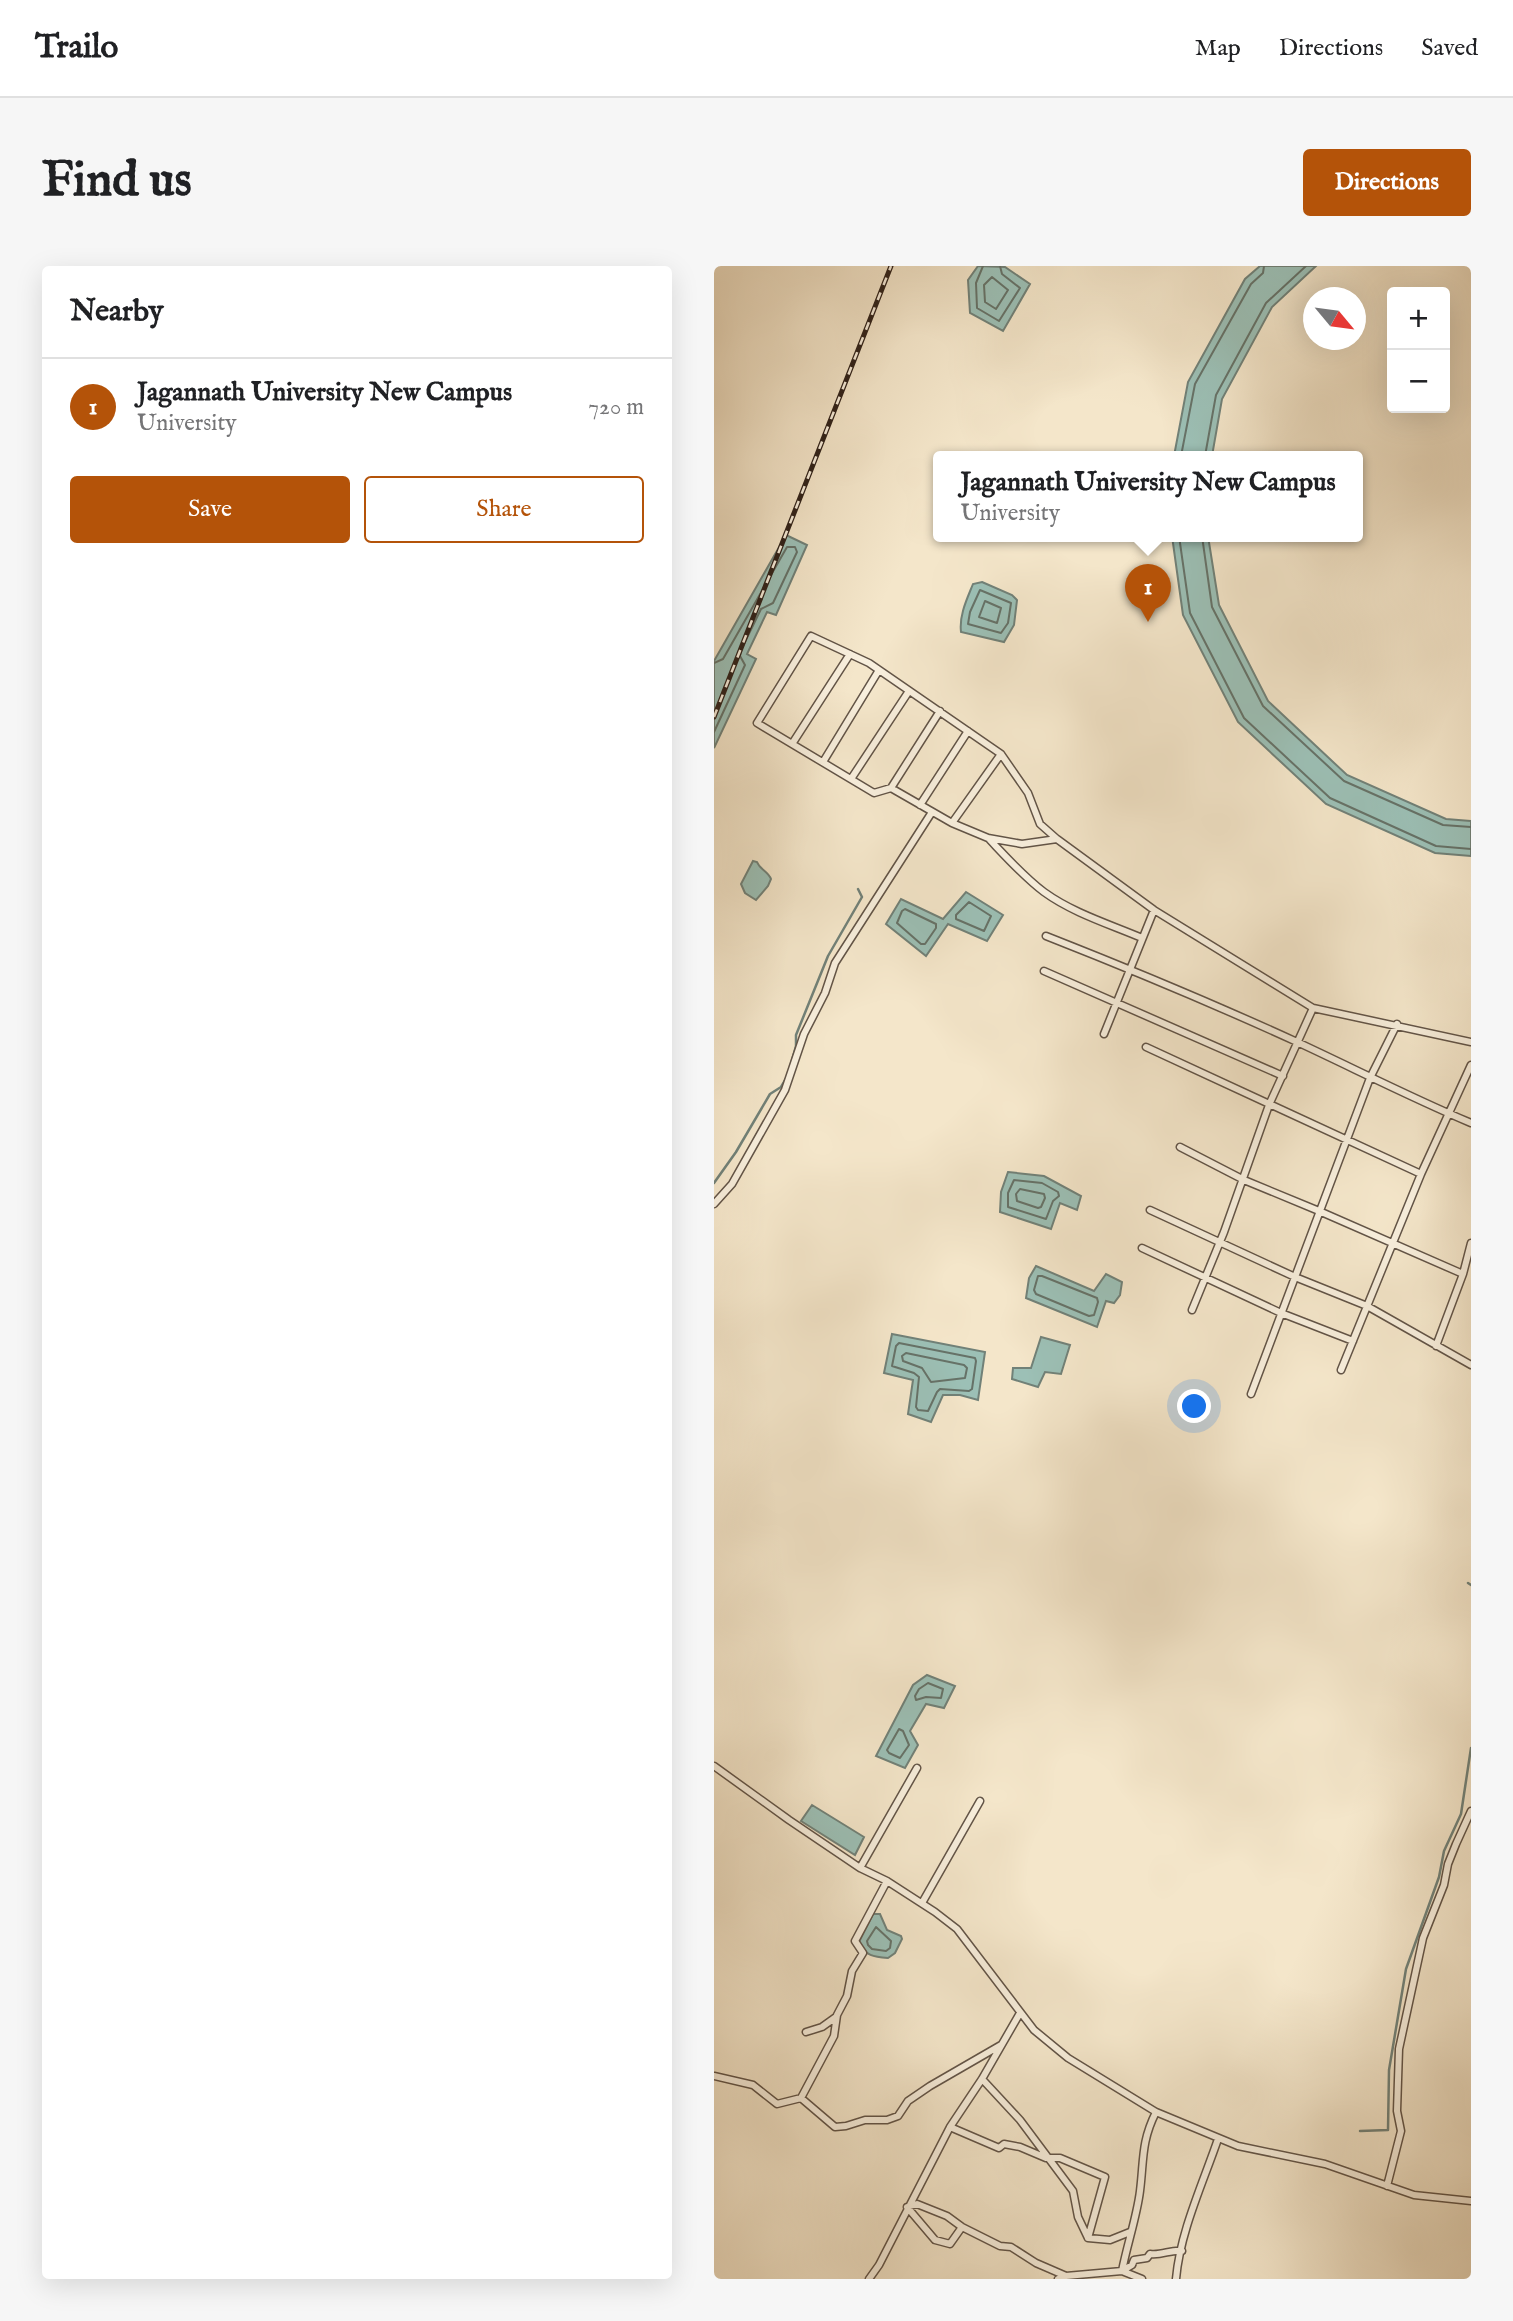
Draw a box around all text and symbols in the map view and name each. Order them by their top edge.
text: Trailo [35,27,118,69]
text: Map [1195,33,1241,64]
text: Directions [1279,33,1383,64]
text: Saved [1421,33,1478,64]
button: Directions [1303,149,1471,216]
text: Find us [42,151,192,213]
north arrow [1303,287,1366,350]
map controls [1387,287,1450,413]
button: + [1387,287,1450,350]
text: Nearby [70,293,163,331]
button: − [1387,350,1450,413]
text: Jagannath University New Campus [137,376,512,409]
text: 1 [89,393,97,422]
text: 720 m [588,393,644,422]
text: University [137,409,237,438]
popup [933,451,1363,542]
text: Jagannath University New Campus [960,466,1336,499]
button: Save [70,476,350,543]
button: Share [364,476,644,543]
text: University [960,499,1060,528]
pin: 1 [1125,564,1171,622]
your location [1177,1389,1211,1423]

